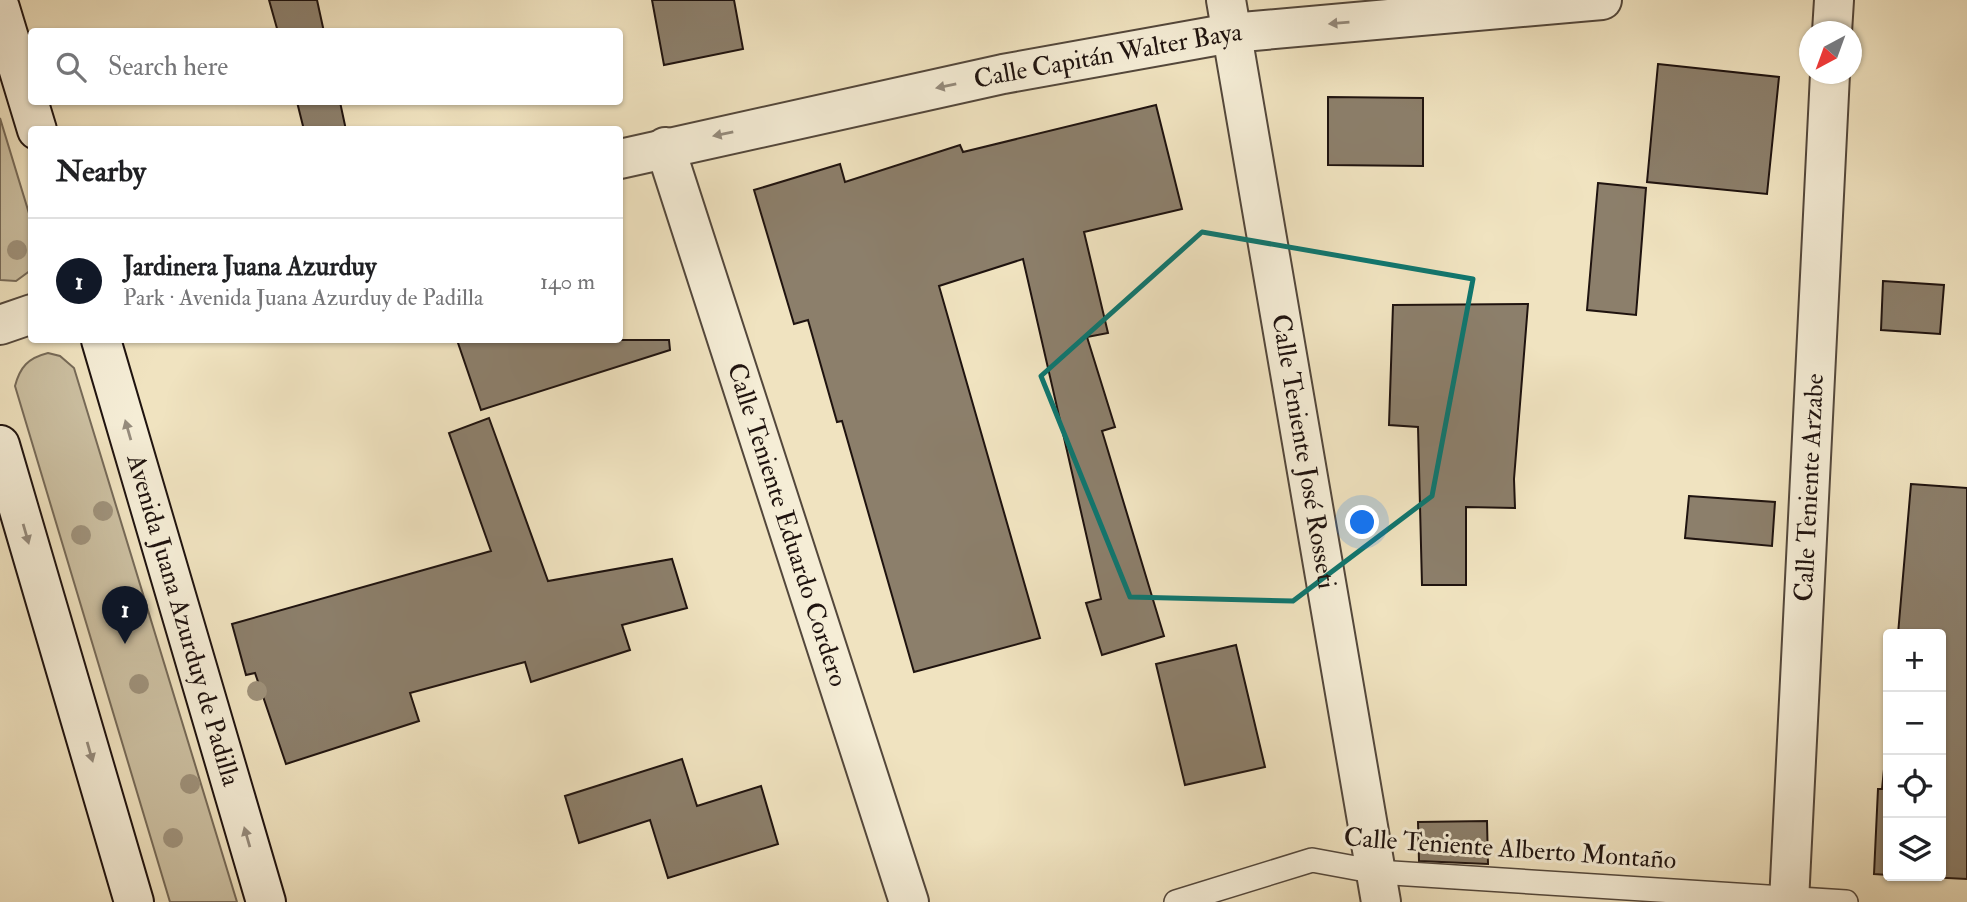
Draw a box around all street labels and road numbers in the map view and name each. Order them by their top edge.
street label: Calle Capitán Walter Baya [971,16,1244,96]
street label: Calle Teniente José Rosseti [1264,312,1343,591]
street label: Calle Teniente Eduardo Cordero [720,359,854,691]
street label: Calle Teniente Arzabe [1788,373,1831,602]
street label: Avenida Juana Azurduy de Padilla [119,450,247,790]
street label: Calle Teniente Alberto Montaño [1343,821,1677,877]

